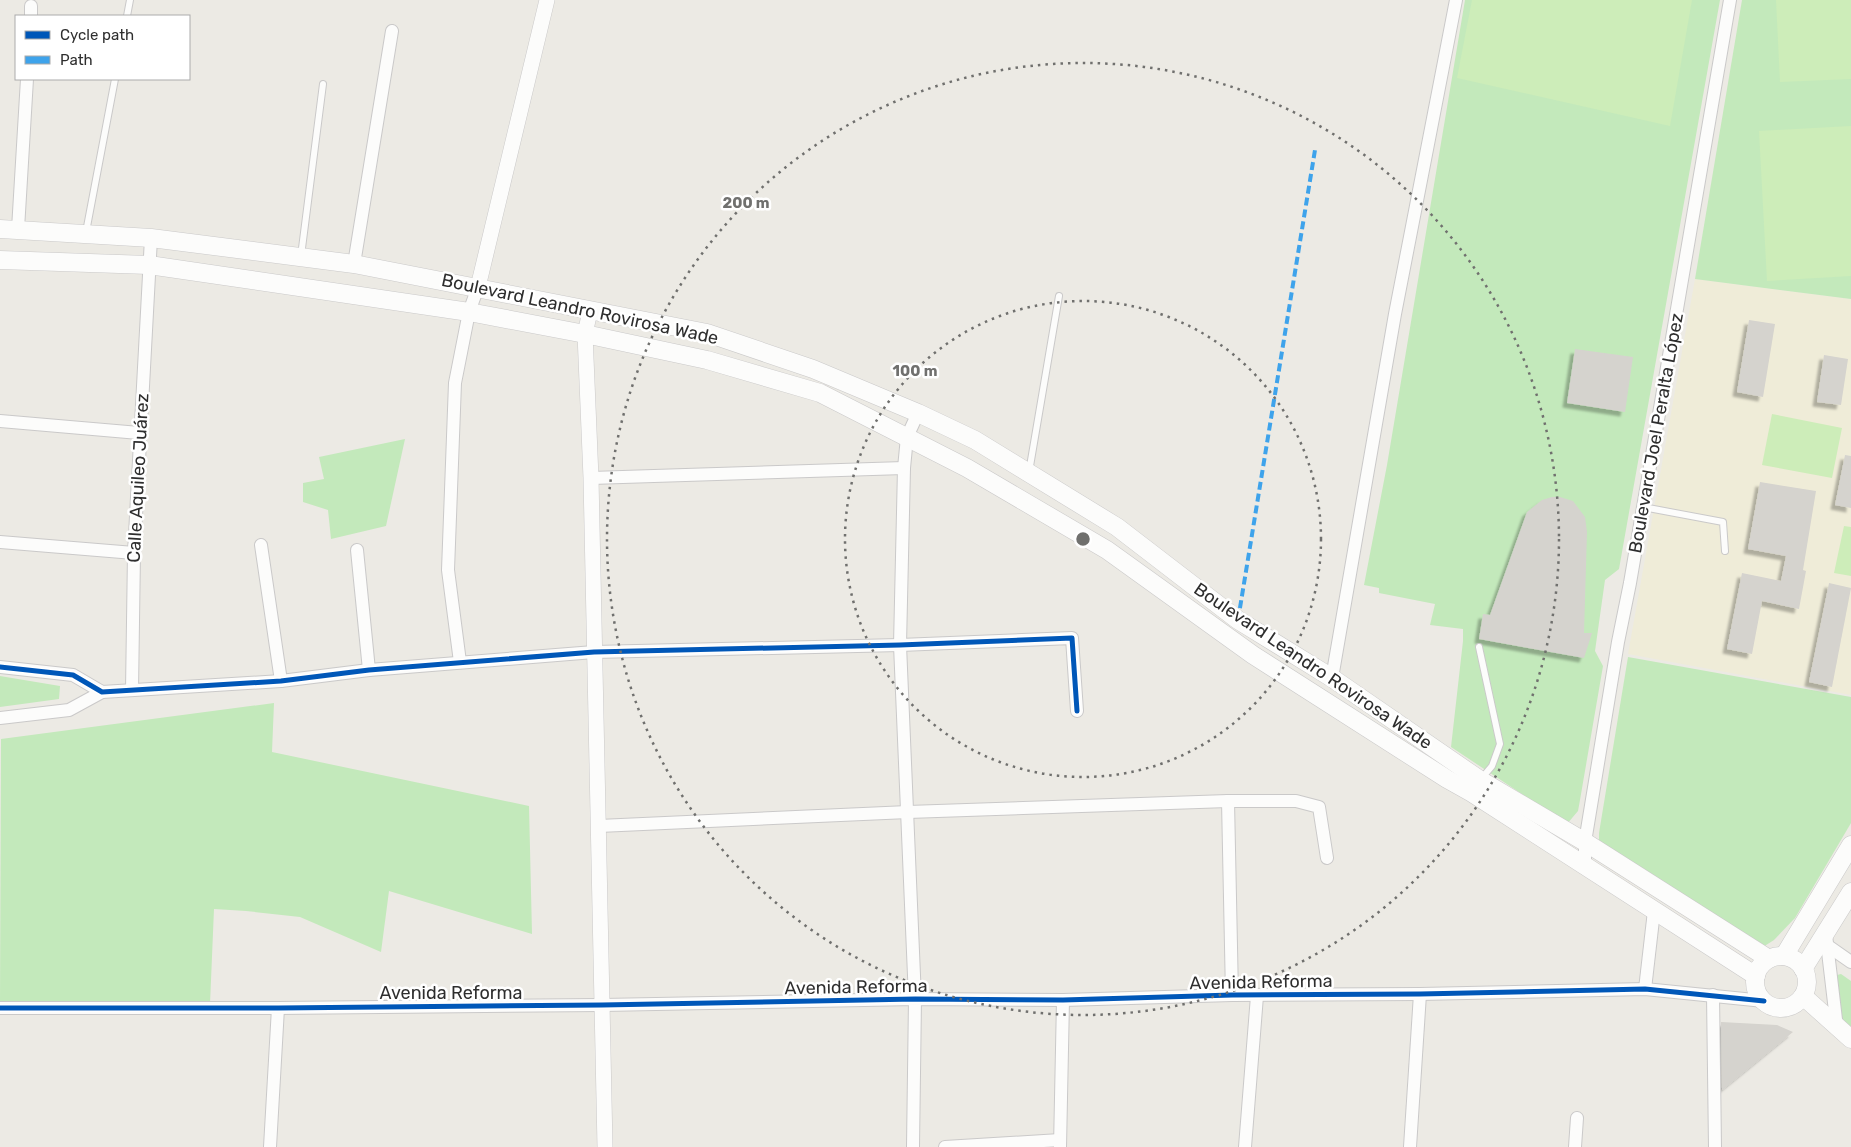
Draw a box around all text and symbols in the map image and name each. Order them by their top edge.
legend [15,15,190,80]
text: Cycle path [60,26,134,44]
text: Path [60,51,93,69]
text: 200 m [722,194,770,212]
street label: Boulevard Leandro Rovirosa Wade [439,269,721,349]
street label: Boulevard Joel Peralta López [1624,311,1688,555]
text: 100 m [893,362,937,380]
street label: Calle Aquileo Juárez [123,393,153,563]
centre of rings [1074,530,1092,548]
street label: Boulevard Leandro Rovirosa Wade [1190,578,1436,754]
street label: Avenida Reforma [1189,970,1333,994]
street label: Avenida Reforma [784,975,928,999]
street label: Avenida Reforma [379,982,523,1004]

